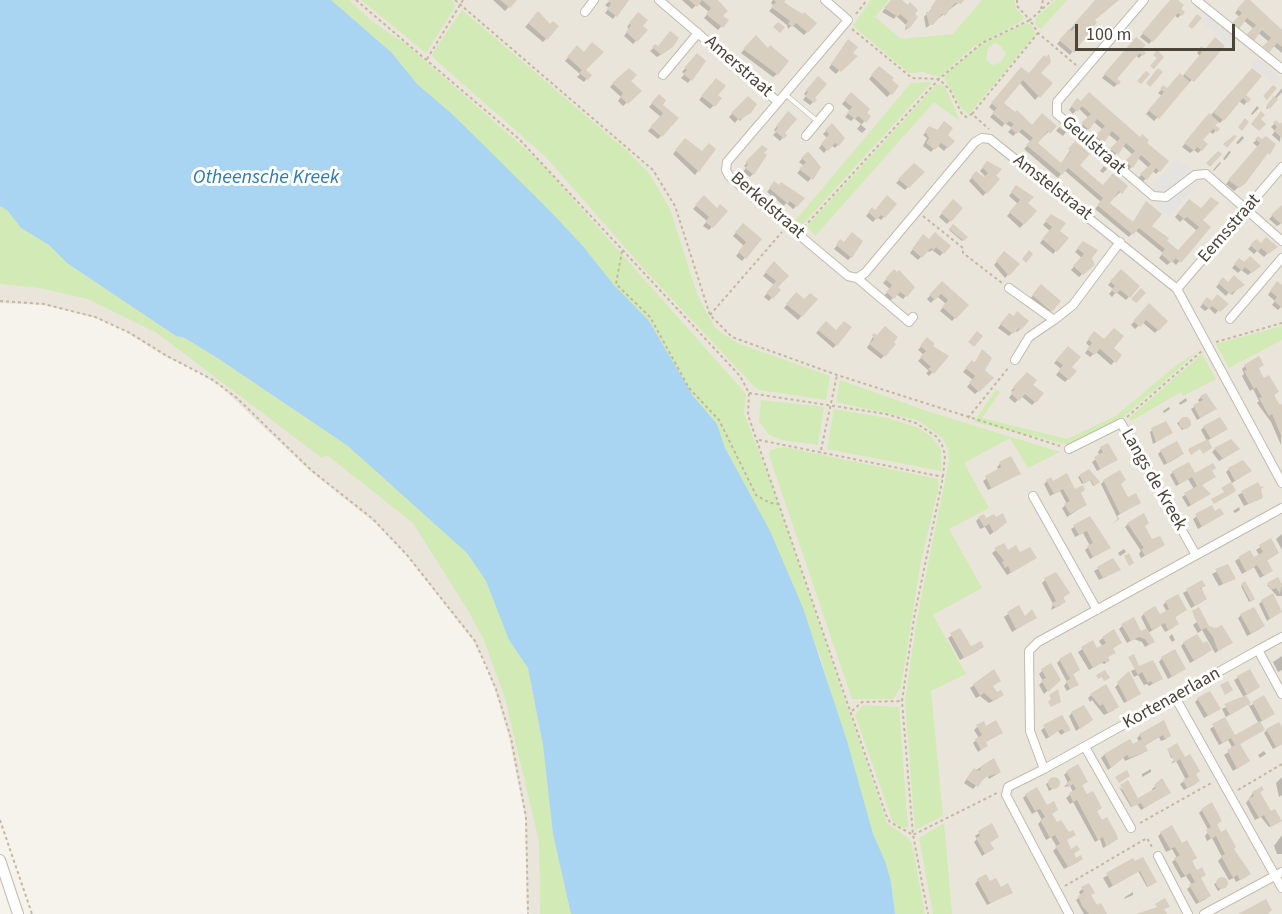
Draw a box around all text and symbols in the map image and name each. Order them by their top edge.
scale bar [1078,12,1238,50]
text: 100 m [1086,22,1131,47]
street label: Amerstraat [700,32,776,102]
street label: Geulstraat [1057,112,1129,180]
street label: Amstelstraat [1008,150,1096,226]
water label: Otheensche Kreek [193,167,339,191]
street label: Berkelstraat [726,168,808,244]
street label: Eemsstraat [1194,190,1266,268]
street label: Langs de Kreek [1115,425,1191,535]
street label: Kortenaerlaan [1120,663,1224,735]

